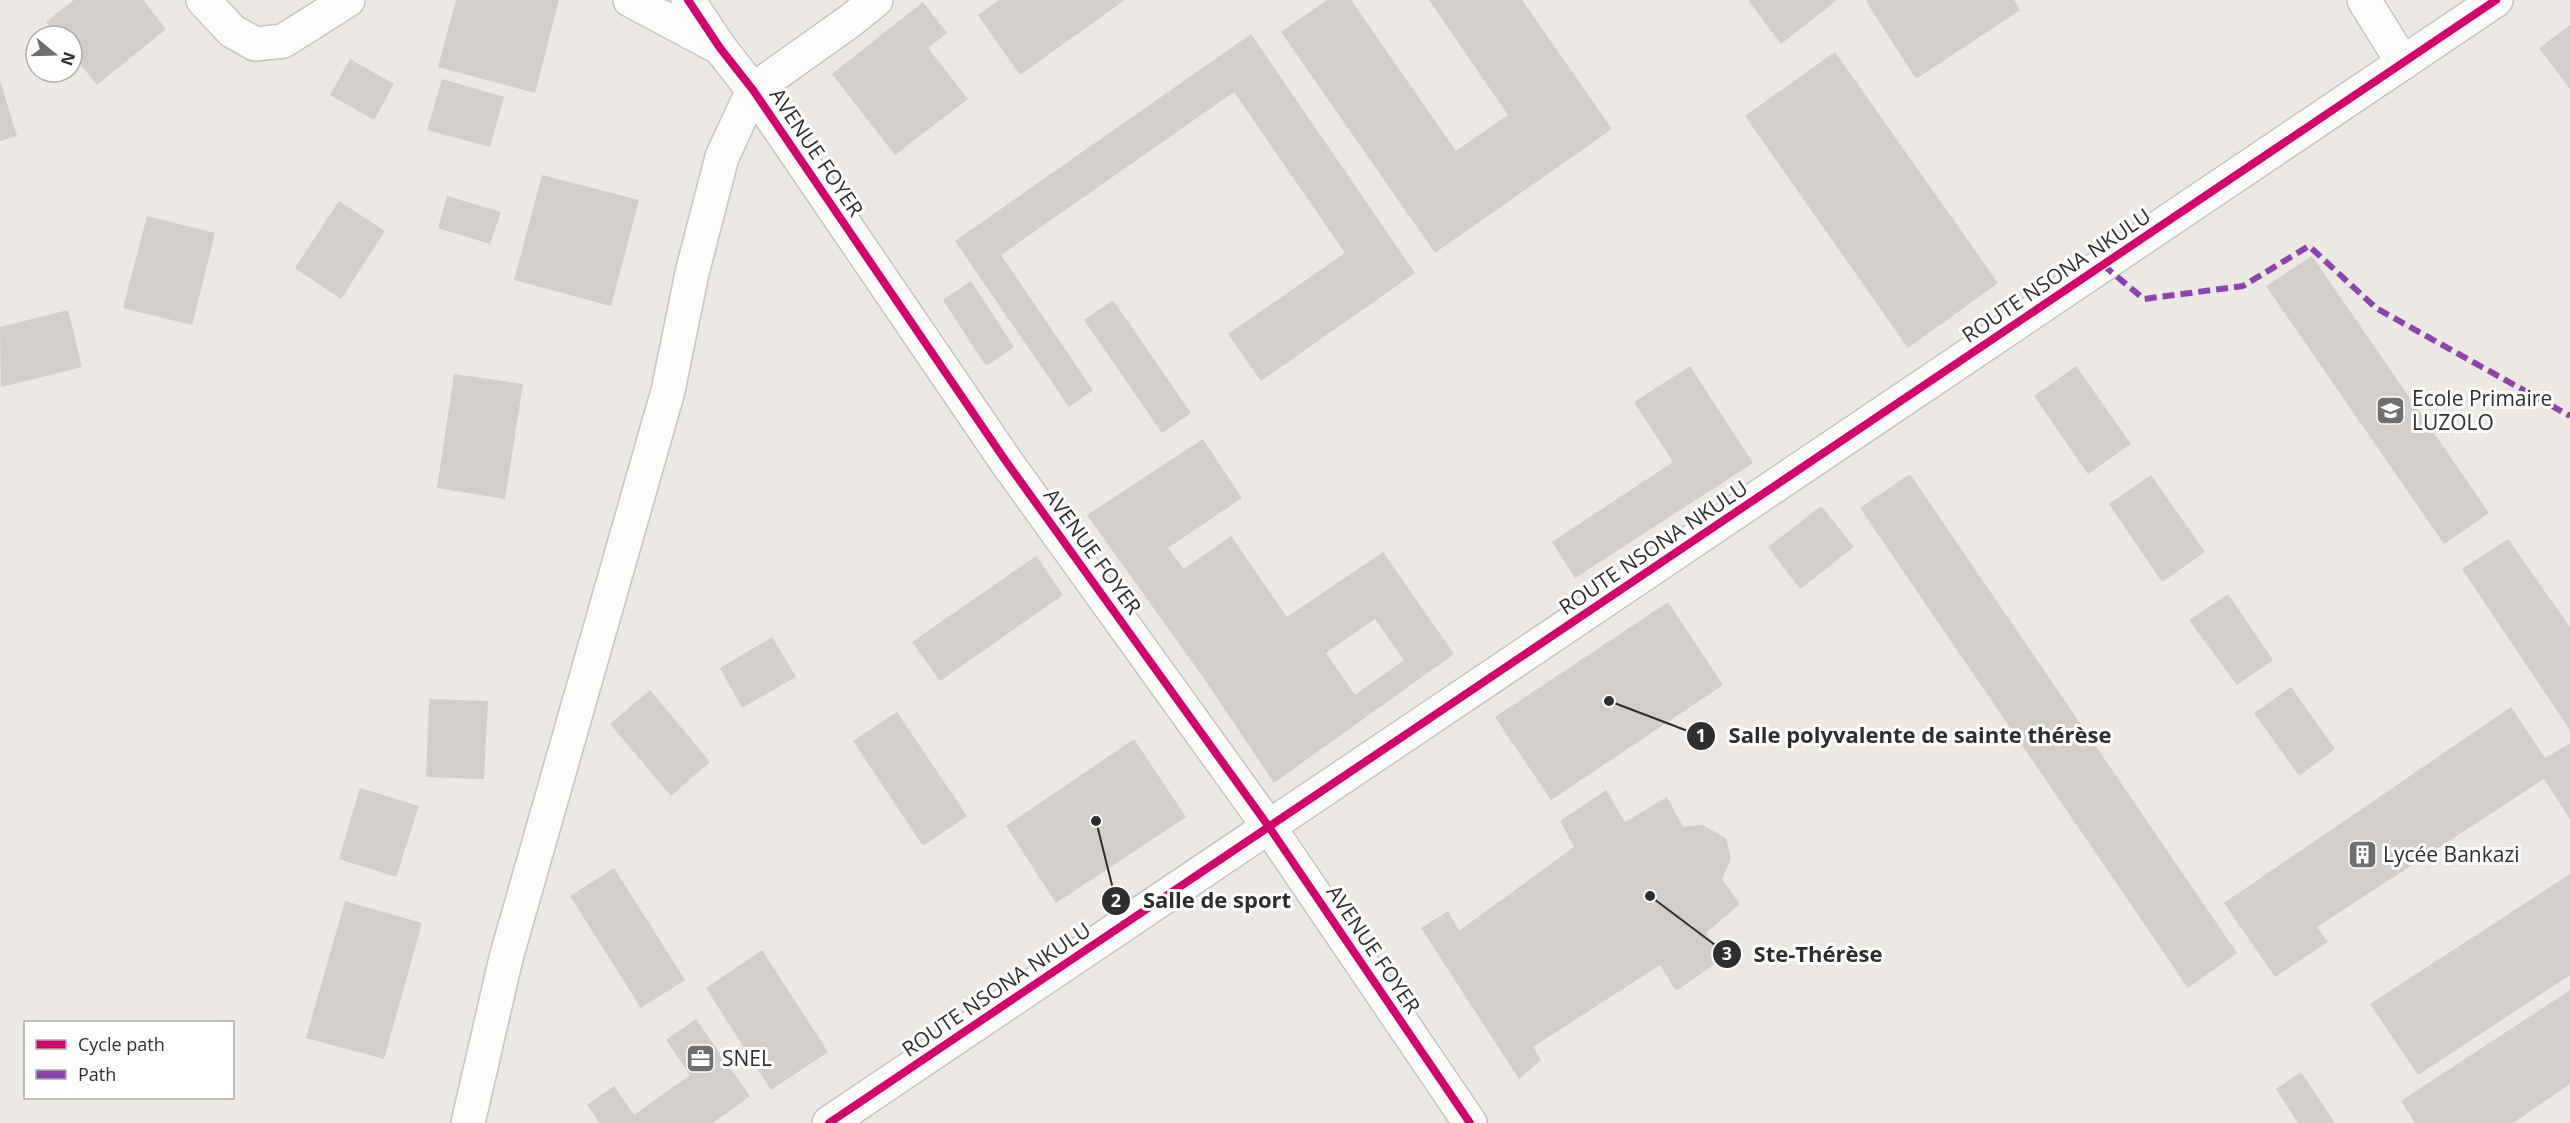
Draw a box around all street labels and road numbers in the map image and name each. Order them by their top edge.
street label: AVENUE FOYER [764,82,870,222]
street label: ROUTE NSONA NKULU [1956,201,2156,349]
street label: ROUTE NSONA NKULU [1553,473,1753,621]
street label: AVENUE FOYER [1038,482,1148,620]
street label: AVENUE FOYER [1321,879,1427,1019]
street label: ROUTE NSONA NKULU [896,915,1096,1063]

